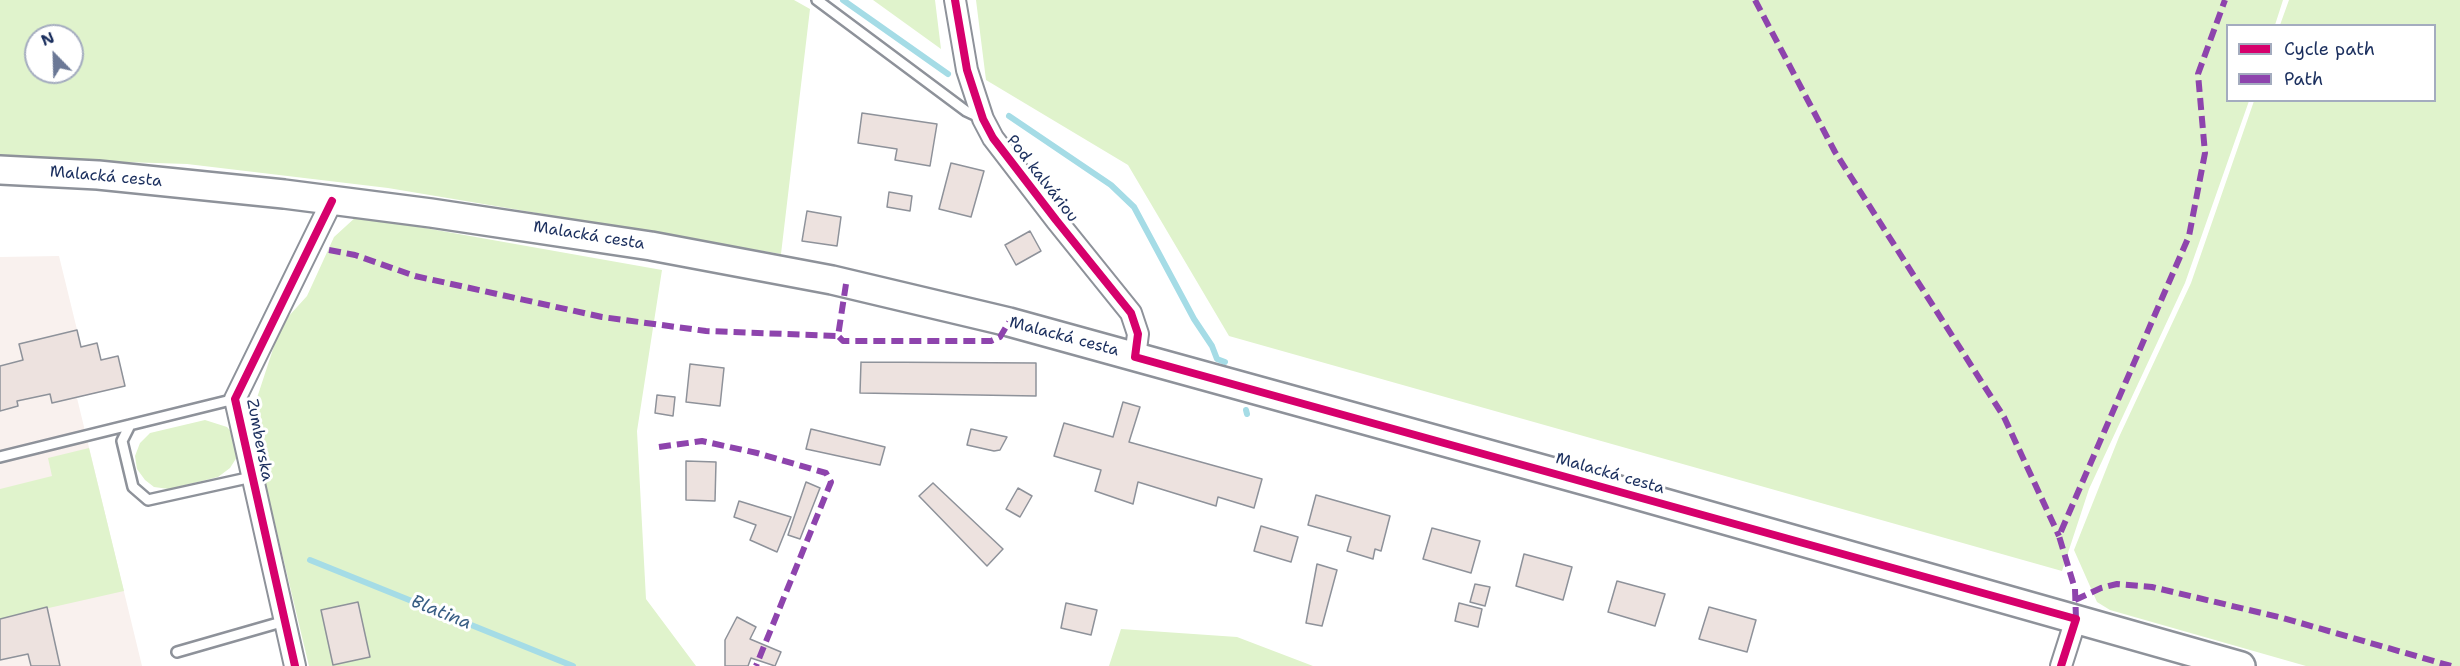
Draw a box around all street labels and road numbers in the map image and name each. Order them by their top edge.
street label: Pod kalváriou [1002,132,1082,226]
street label: Malacká cesta [49,163,163,191]
street label: Malacká cesta [532,218,646,254]
street label: Malacká cesta [1007,313,1121,361]
street label: Zumberska [242,397,276,483]
street label: Malacká cesta [1553,449,1667,499]

